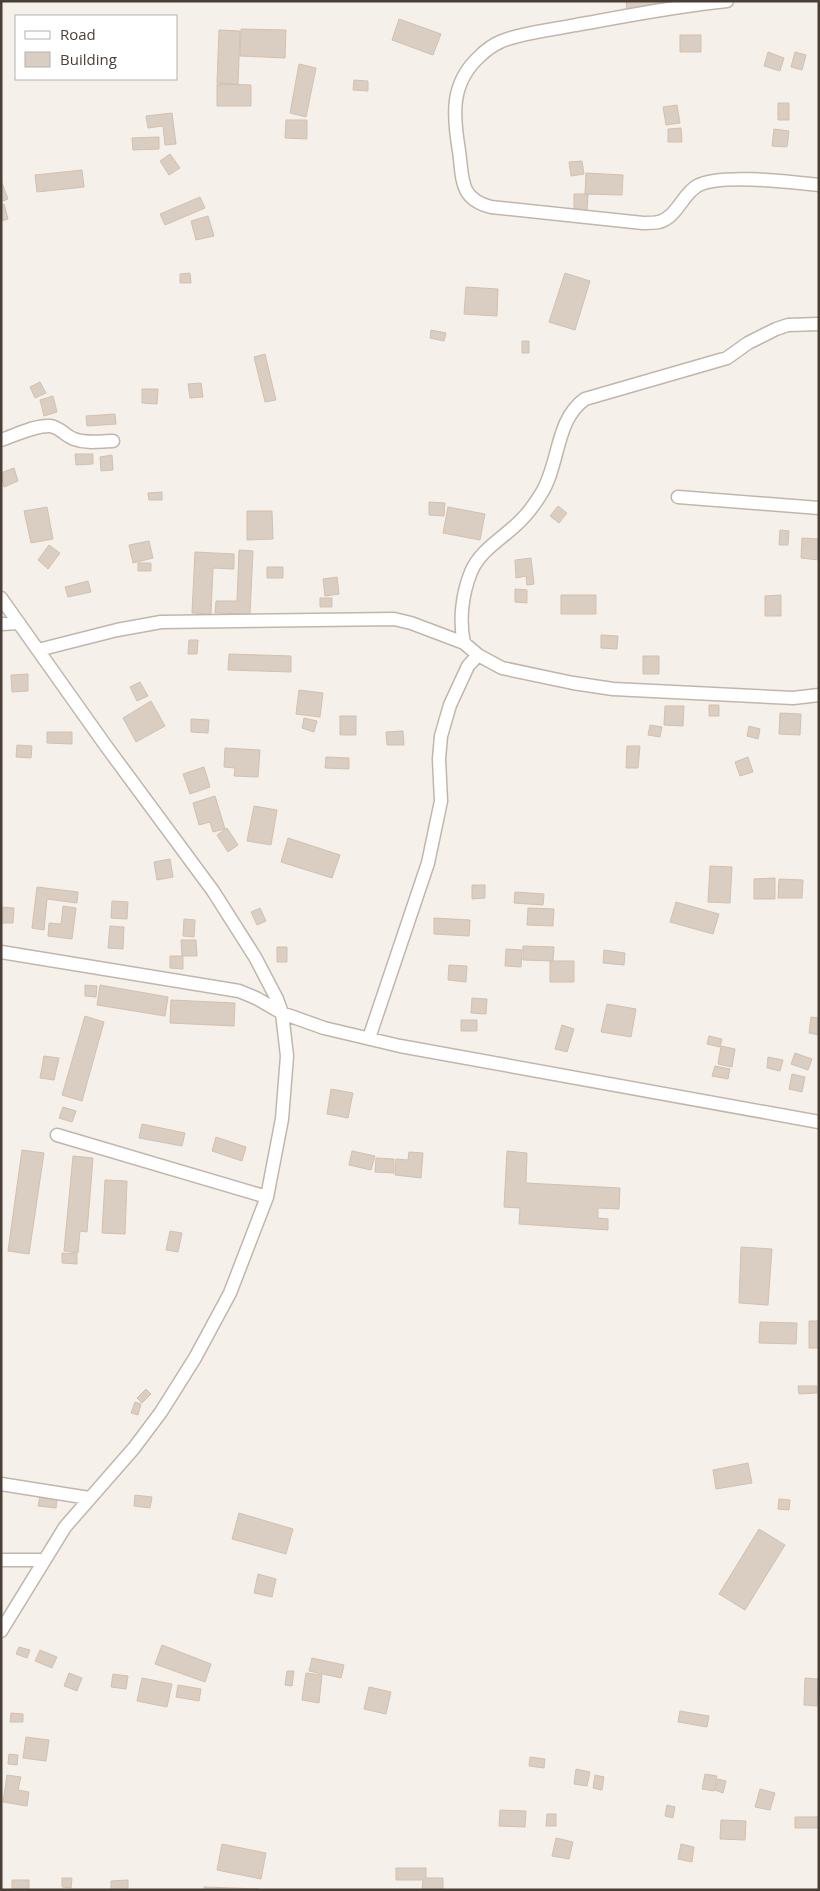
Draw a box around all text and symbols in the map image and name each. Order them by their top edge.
legend [15,15,178,80]
text: Road [60,24,96,44]
text: Building [60,49,117,69]

